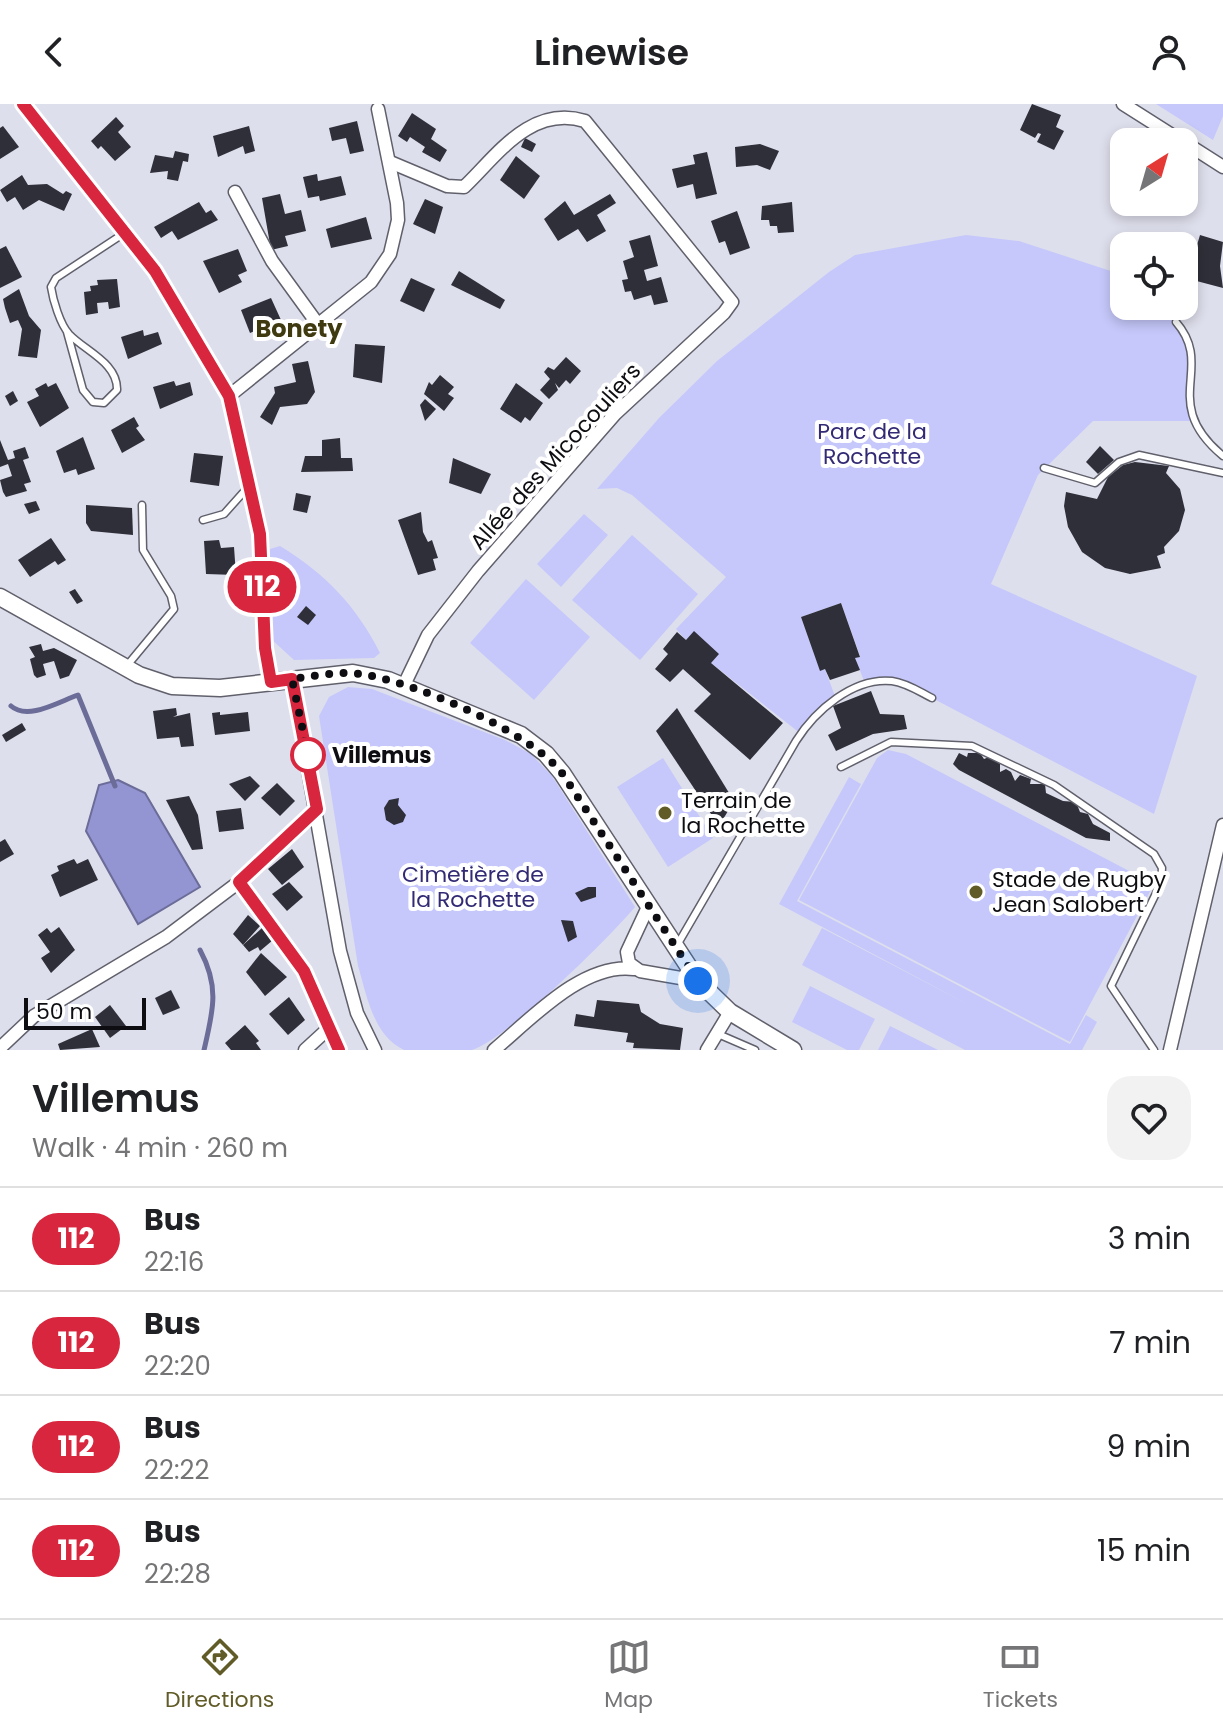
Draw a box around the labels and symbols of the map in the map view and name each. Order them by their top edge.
north arrow [1110,128,1198,216]
district label: Bonety [256,312,343,345]
street label: Allée des Micocouliers [463,356,648,557]
park label: Parc de la Rochette [817,416,927,472]
line badge: 112 [216,561,308,613]
marker: Villemus [291,738,325,772]
place label: Villemus [332,740,431,771]
place label: Terrain de la Rochette [681,785,805,841]
marker: Terrain de la Rochette [656,804,674,822]
park label: Cimetière de la Rochette [402,859,544,915]
place label: Stade de Rugby Jean Salobert [992,864,1167,920]
marker: Stade de Rugby Jean Salobert [967,883,985,901]
your location [678,961,718,1001]
scale bar [24,994,146,1030]

